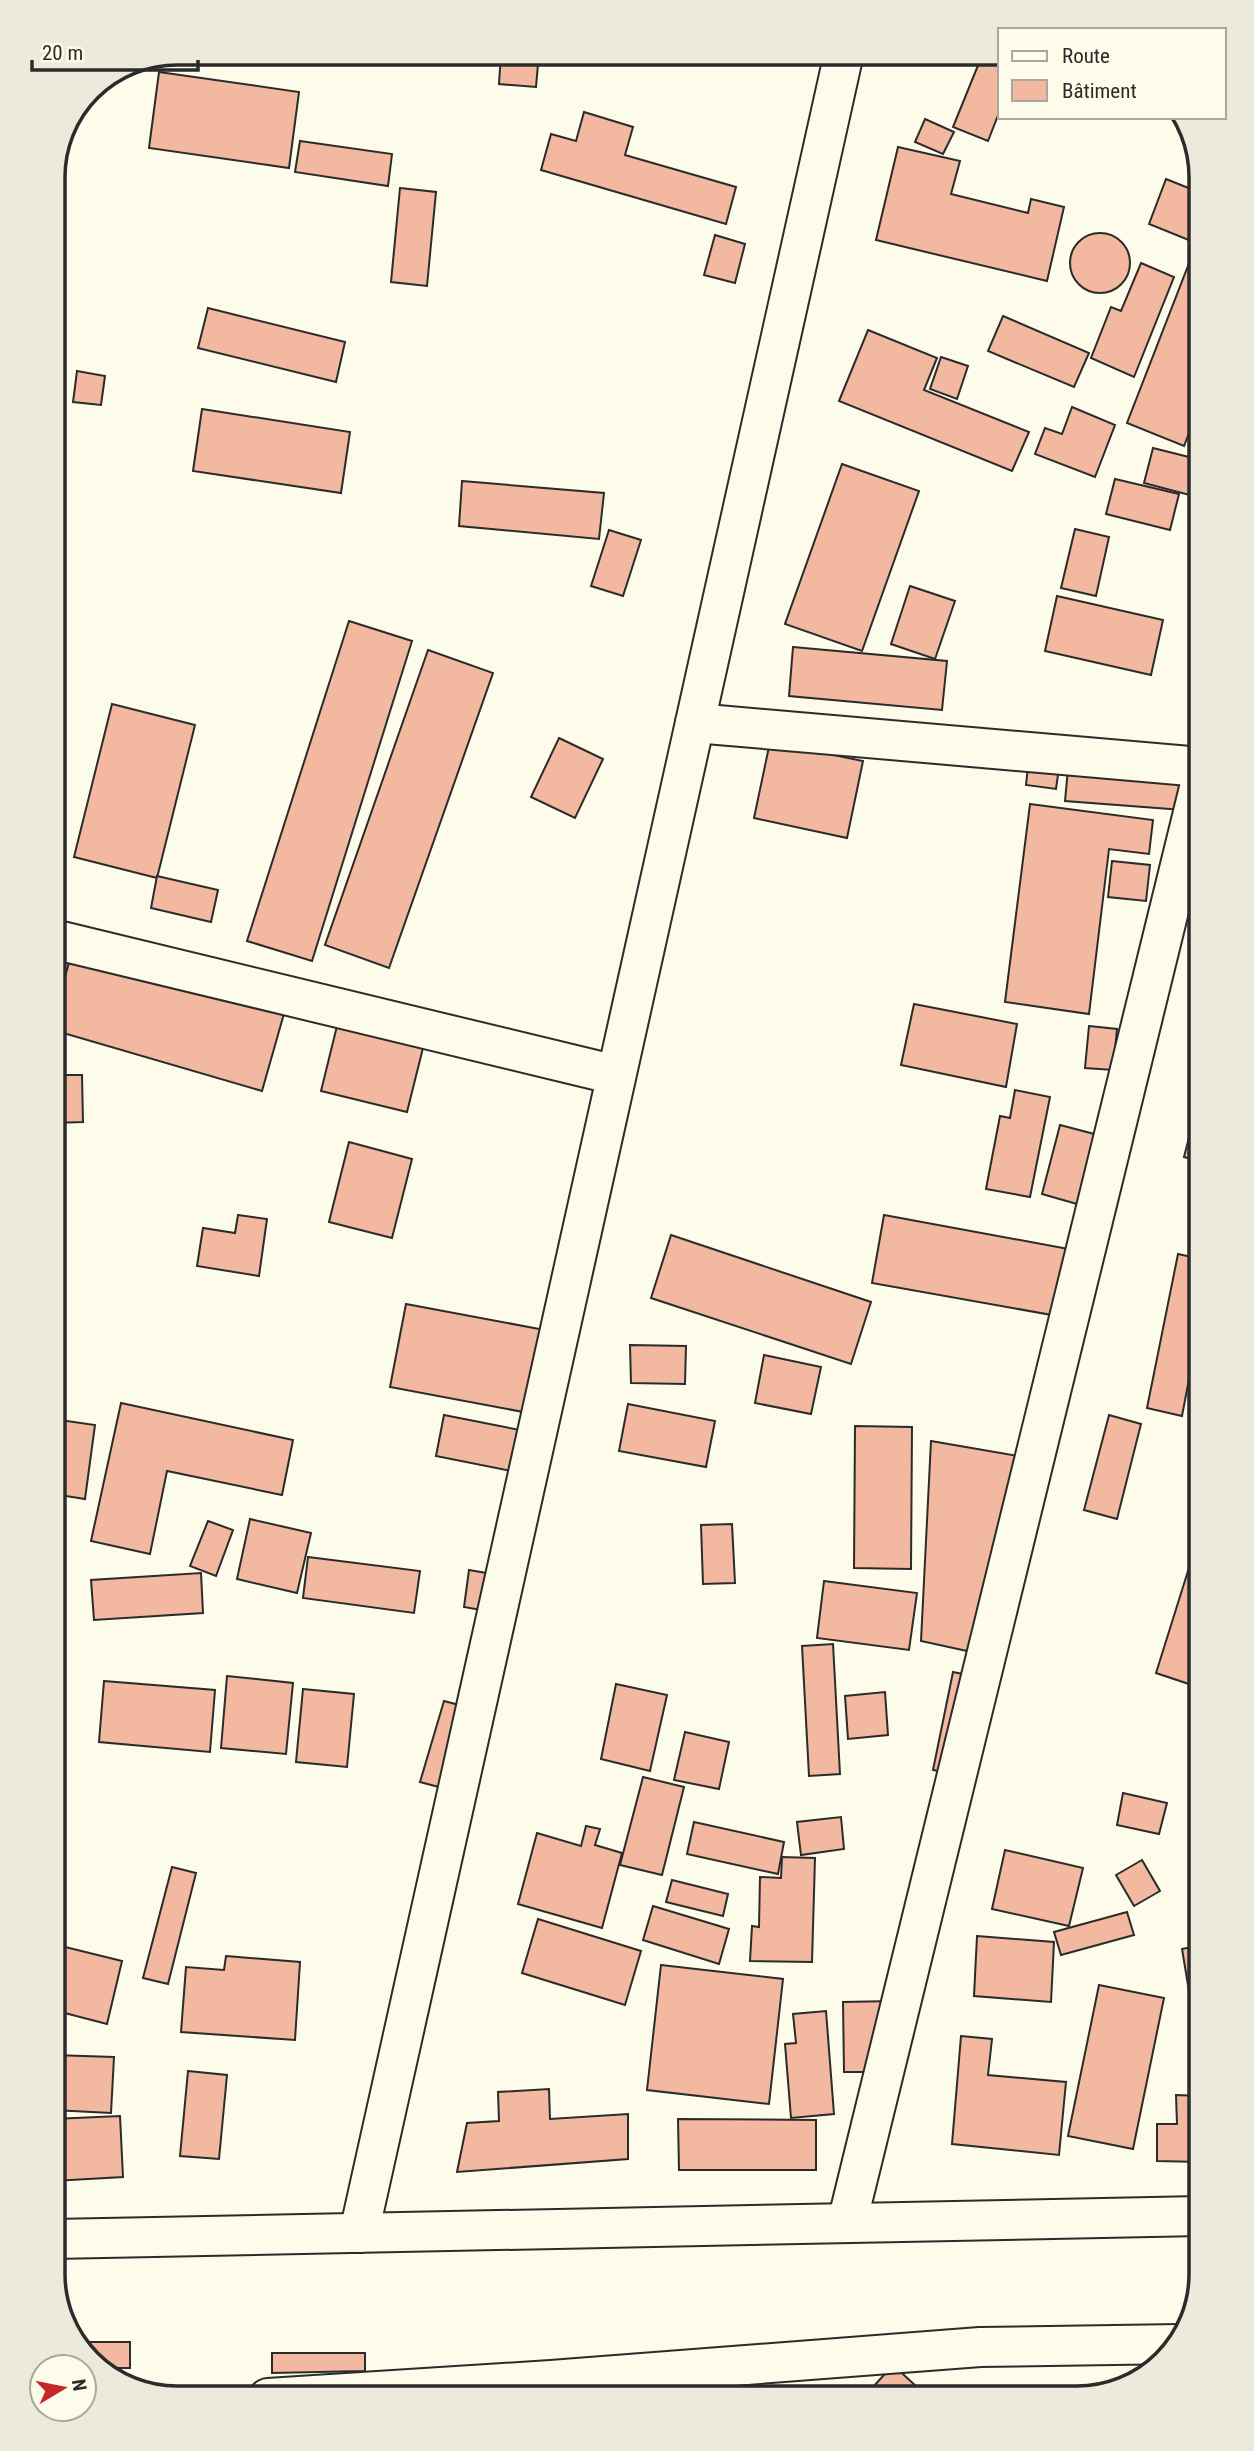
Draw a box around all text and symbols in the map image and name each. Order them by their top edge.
scale bar [32,28,198,72]
legend [998,28,1226,119]
text: 20 m [42,41,83,65]
text: Route [1062,44,1110,68]
text: Bâtiment [1062,79,1137,103]
north arrow [28,2353,98,2423]
text: N [67,2377,92,2393]

